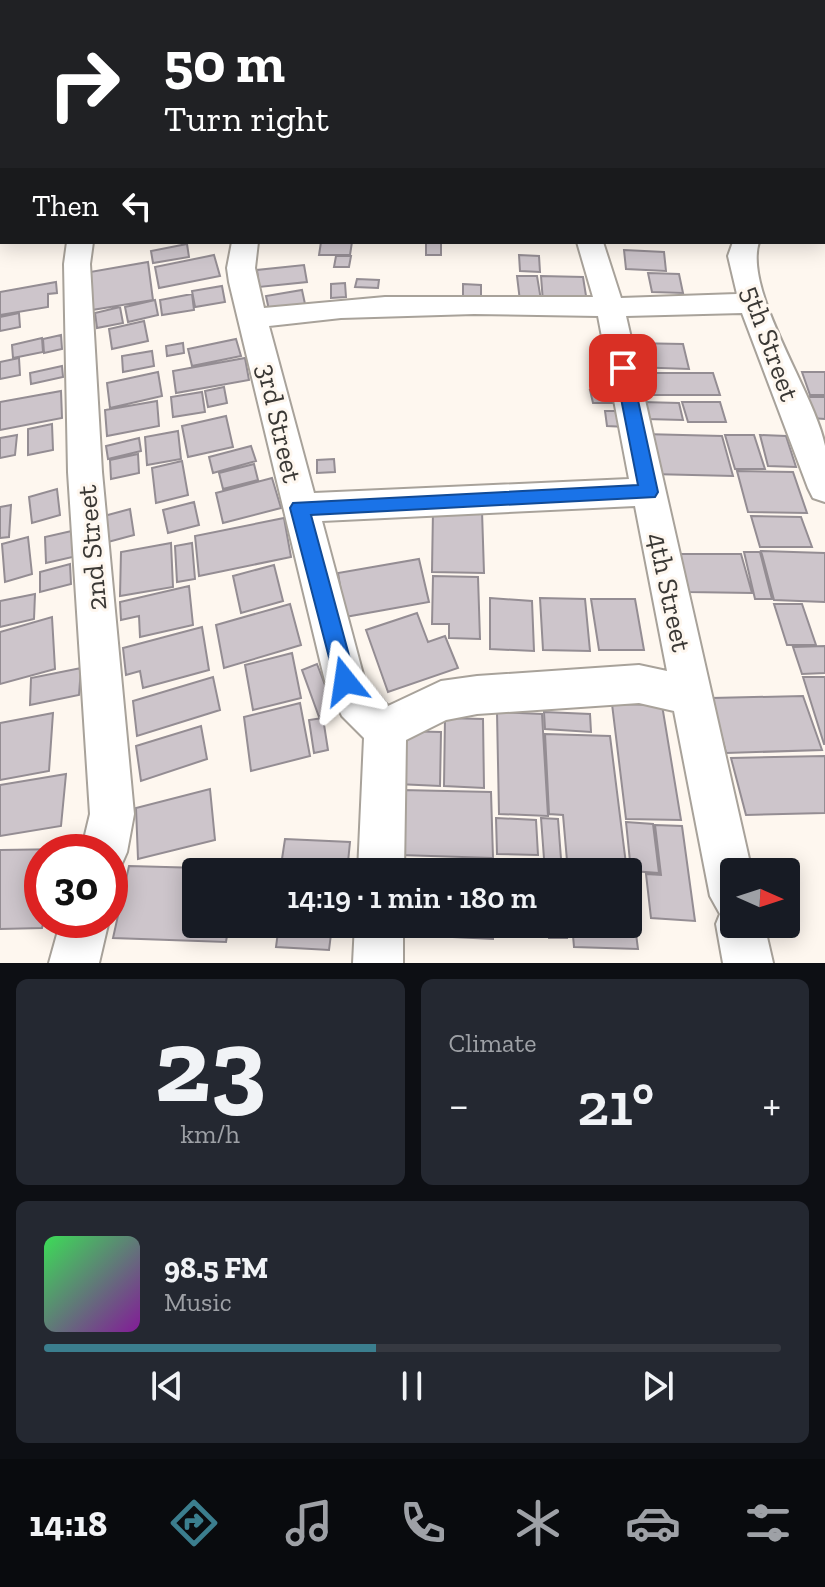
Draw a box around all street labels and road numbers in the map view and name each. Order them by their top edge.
street label: 5th Street [734,281,807,406]
street label: 3rd Street [250,360,309,486]
street label: 2nd Street [70,483,113,612]
street label: 4th Street [641,529,698,655]

